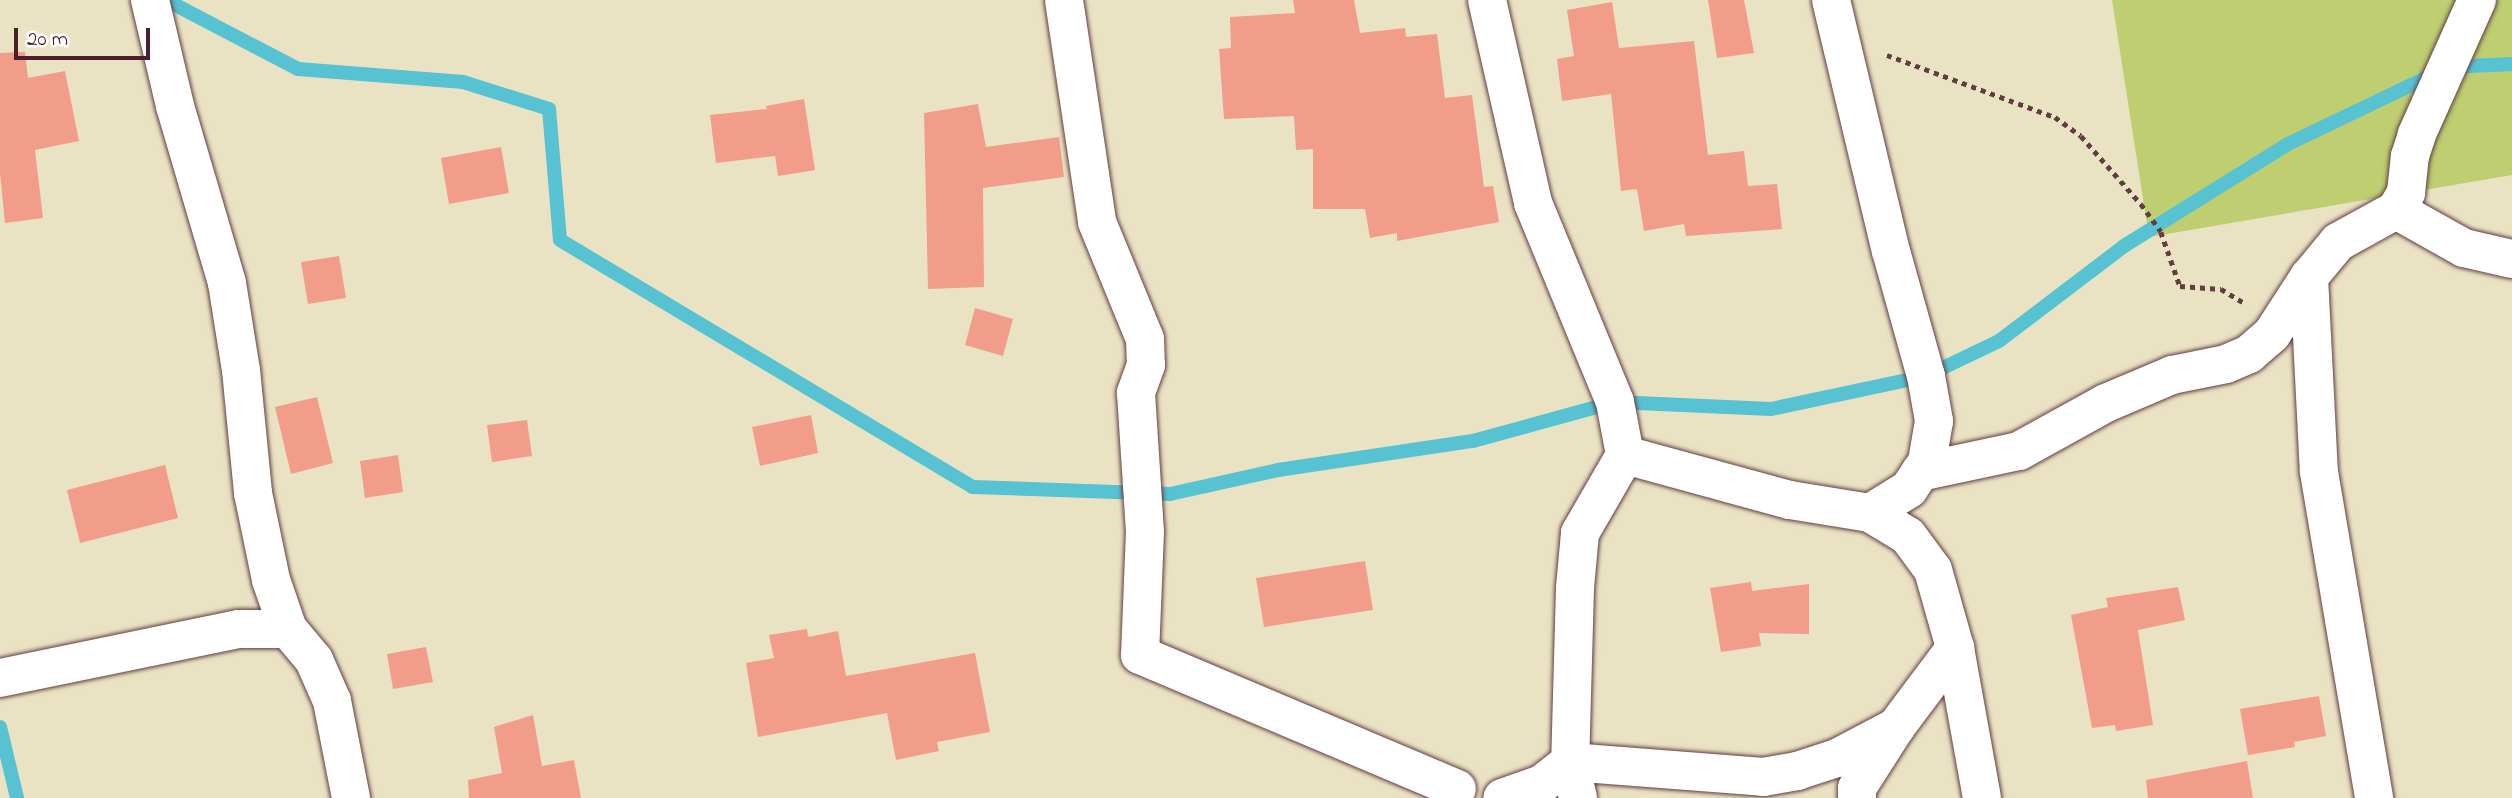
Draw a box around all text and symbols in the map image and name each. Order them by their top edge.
scale bar [18,14,154,58]
text: 20 m [27,25,68,55]

